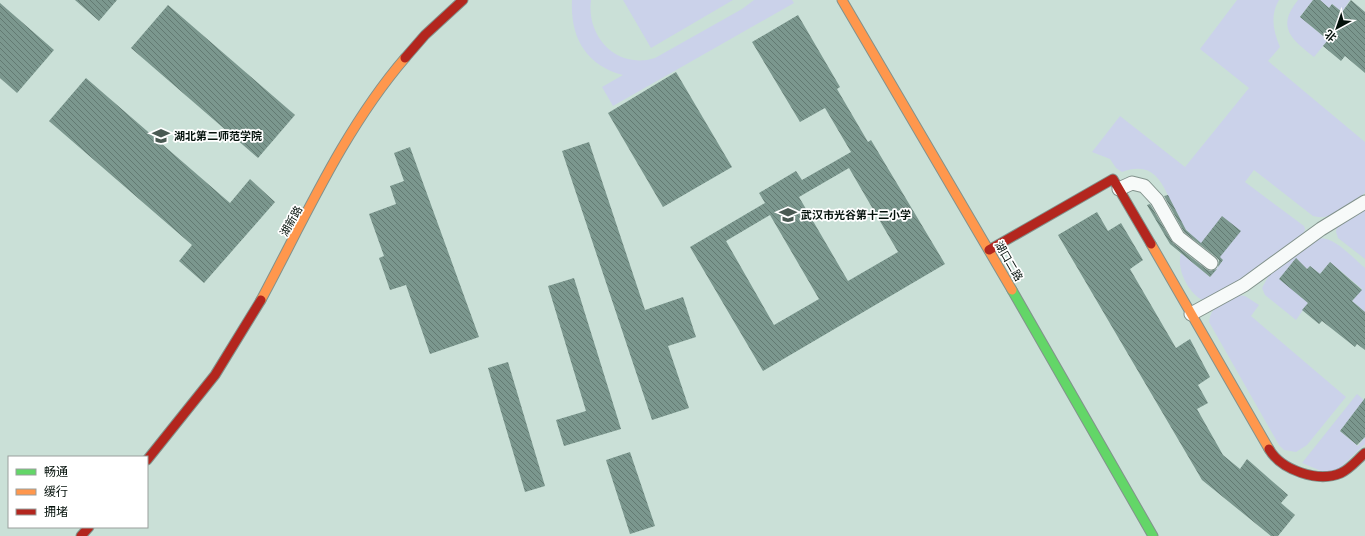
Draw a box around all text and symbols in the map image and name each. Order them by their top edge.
north arrow [1317,8,1357,48]
text: 北 [1323,26,1340,44]
school or university icon: 湖北第二师范学院 [151,126,171,146]
place label: 湖北第二师范学院 [174,130,262,144]
street label: 湖新路 [278,204,306,239]
school or university icon: 武汉市光谷第十二小学 [778,205,798,225]
place label: 武汉市光谷第十二小学 [801,209,911,223]
street label: 湖口二路 [991,239,1025,284]
legend [8,456,148,528]
text: 畅通 [44,465,68,481]
text: 缓行 [44,485,68,501]
text: 拥堵 [44,505,68,521]

